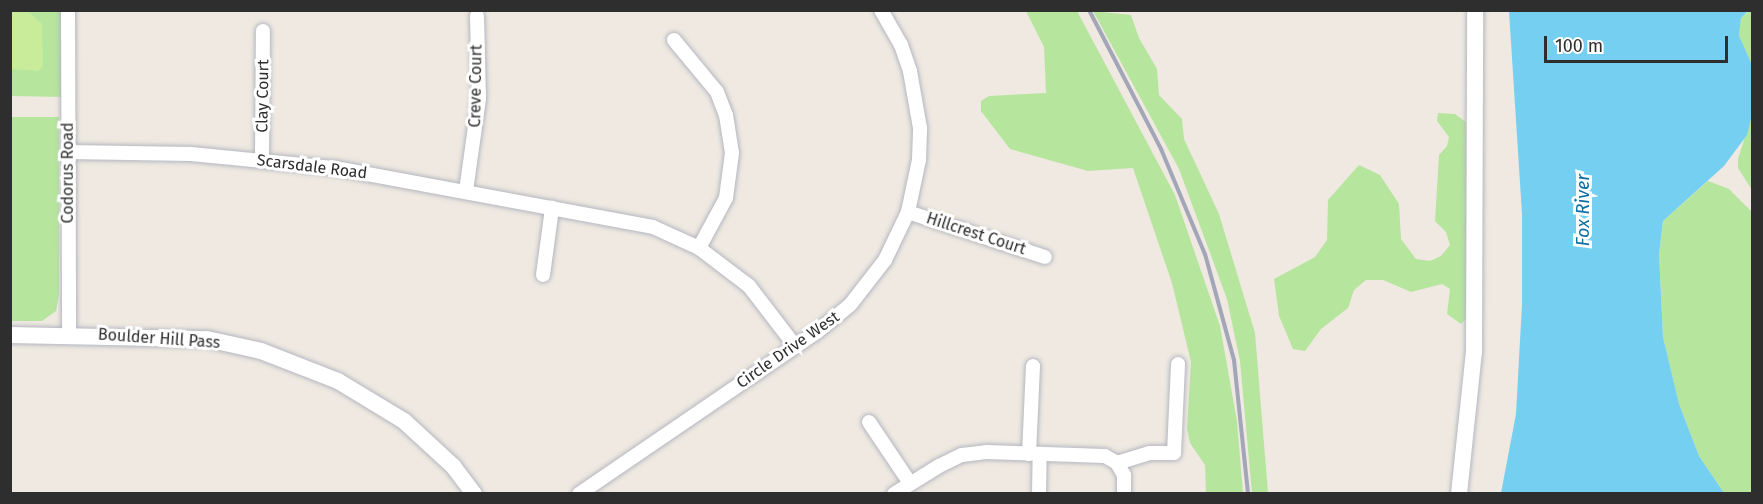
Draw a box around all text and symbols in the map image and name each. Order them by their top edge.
scale bar [1547,24,1732,62]
text: 100 m [1555,35,1603,57]
street label: Creve Court [466,44,486,128]
street label: Clay Court [253,59,273,133]
street label: Codorus Road [58,123,78,223]
street label: Scarsdale Road [256,151,368,183]
water label: Fox River [1572,174,1594,246]
street label: Hillcrest Court [924,209,1028,259]
street label: Circle Drive West [733,307,843,393]
street label: Boulder Hill Pass [97,325,221,353]

